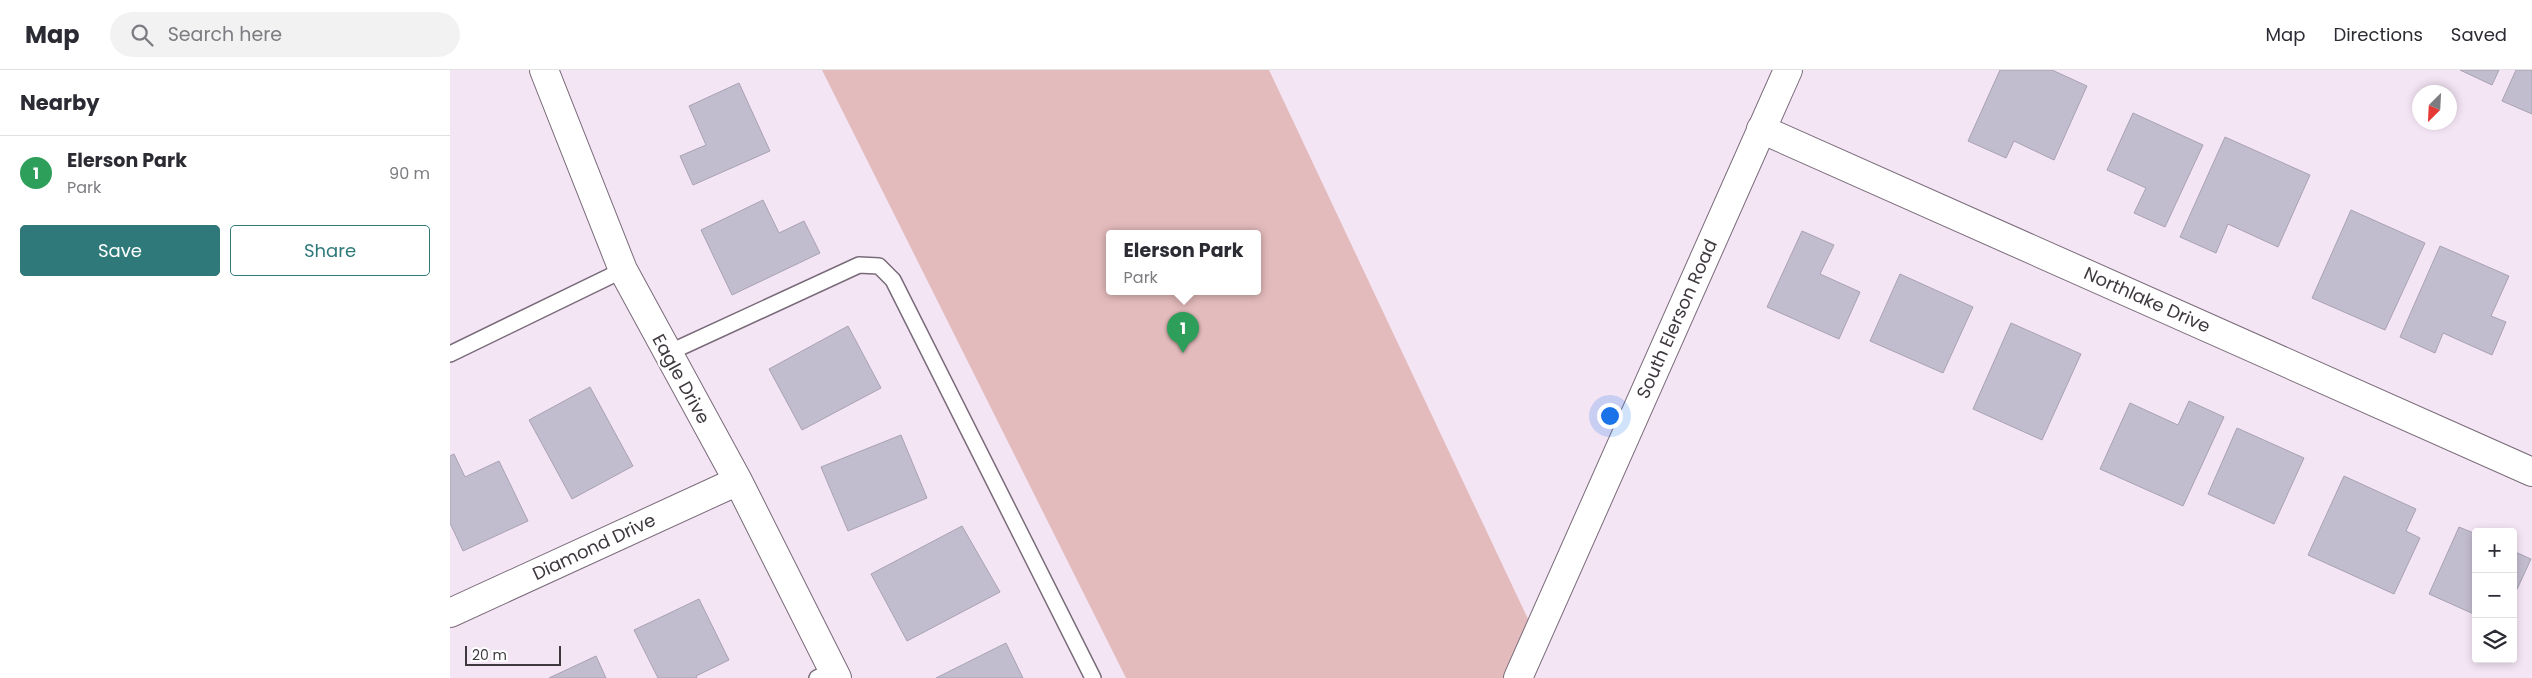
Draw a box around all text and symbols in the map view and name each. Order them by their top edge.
search box [110,12,460,57]
text: Map [25,18,80,51]
icon: search [128,21,156,49]
text: Search here [168,21,282,48]
text: Map [2266,22,2305,47]
text: Directions [2333,22,2423,47]
text: Saved [2451,22,2507,47]
north arrow [2412,85,2457,130]
text: Nearby [20,88,100,117]
text: Elerson Park [67,147,187,174]
text: 1 [33,162,39,185]
text: 90 m [389,162,430,185]
text: Park [67,176,101,199]
button: Save [20,225,220,276]
button: Share [230,225,430,276]
popup [1106,230,1261,295]
street label: South Elerson Road [1630,235,1723,402]
text: Elerson Park [1124,237,1243,264]
street label: Northlake Drive [2080,260,2214,339]
text: Park [1124,266,1158,289]
pin: 1 [1167,312,1199,353]
street label: Eagle Drive [646,329,716,428]
your location [1597,403,1623,429]
street label: Diamond Drive [528,507,659,586]
map controls [2472,528,2517,663]
button: + [2472,528,2517,573]
button: − [2472,573,2517,618]
button: layers [2472,618,2517,663]
scale bar [465,643,561,666]
text: 20 m [472,645,507,665]

